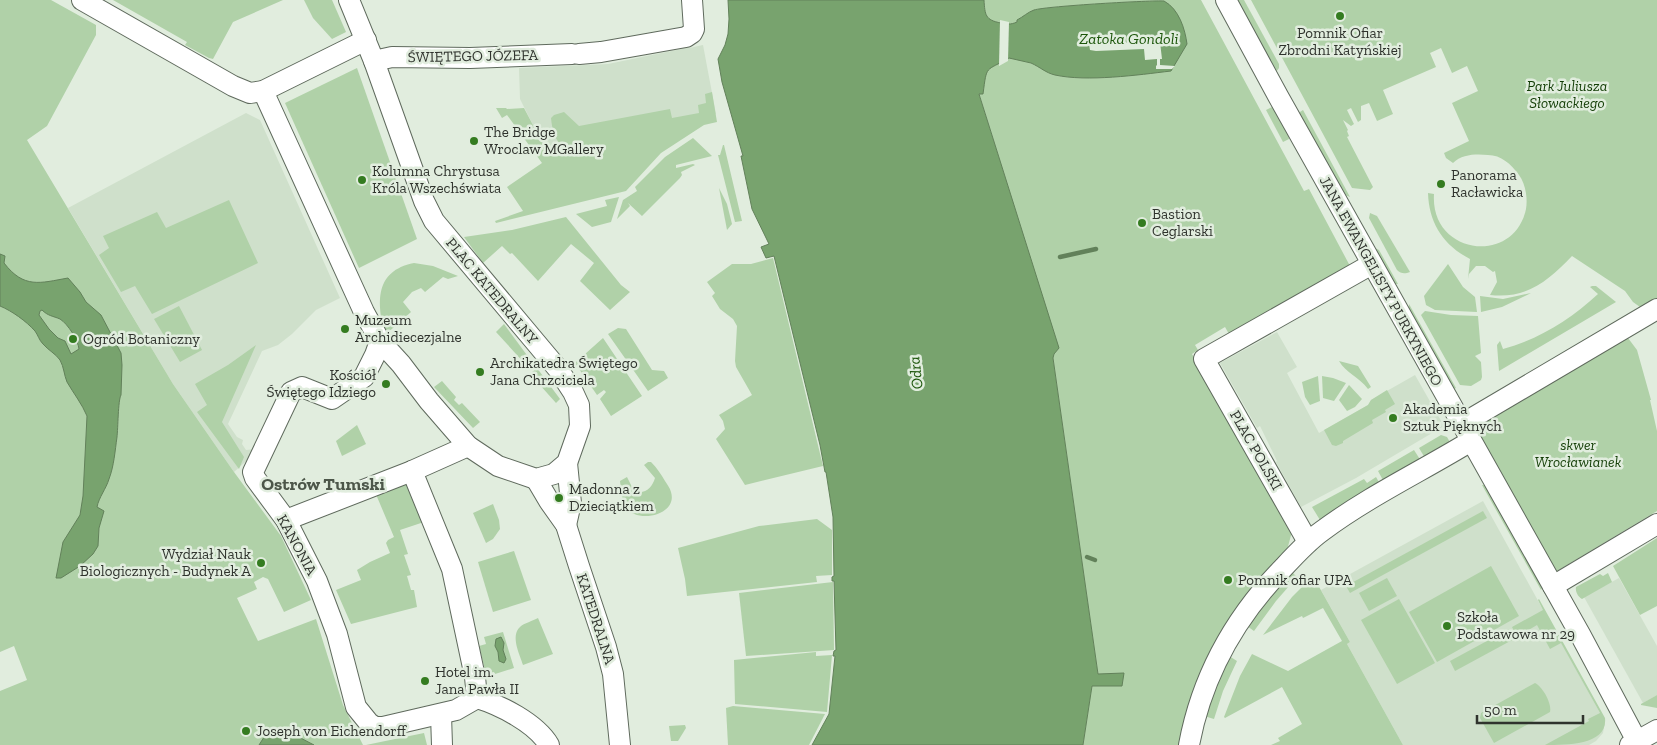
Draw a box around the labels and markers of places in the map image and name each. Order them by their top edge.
marker: Pomnik Ofiar Zbrodni Katyńskiej [1334,10,1346,22]
place label: Pomnik Ofiar Zbrodni Katyńskiej [1278,24,1402,59]
place label: The Bridge Wroclaw MGallery [484,123,604,158]
marker: The Bridge Wroclaw MGallery [468,135,480,147]
place label: Kolumna Chrystusa Króla Wszechświata [372,162,501,197]
place label: Panorama Racławicka [1451,166,1523,201]
marker: Kolumna Chrystusa Króla Wszechświata [356,174,368,186]
marker: Panorama Racławicka [1435,178,1447,190]
place label: Bastion Ceglarski [1152,205,1213,240]
marker: Bastion Ceglarski [1136,217,1148,229]
place label: Muzeum Archidiecezjalne [355,311,462,346]
marker: Muzeum Archidiecezjalne [339,323,351,335]
place label: Ogród Botaniczny [83,330,200,348]
marker: Ogród Botaniczny [67,333,79,345]
place label: Archikatedra Świętego Jana Chrzciciela [490,354,638,389]
place label: Kościół Świętego Idziego [267,366,376,401]
marker: Archikatedra Świętego Jana Chrzciciela [474,366,486,378]
marker: Kościół Świętego Idziego [380,378,392,390]
place label: Akademia Sztuk Pięknych [1403,400,1502,435]
marker: Akademia Sztuk Pięknych [1387,412,1399,424]
place label: Madonna z Dzieciątkiem [569,480,654,515]
marker: Madonna z Dzieciątkiem [553,492,565,504]
place label: Wydział Nauk Biologicznych - Budynek A [80,545,251,580]
marker: Wydział Nauk Biologicznych - Budynek A [255,557,267,569]
place label: Pomnik ofiar UPA [1238,571,1352,589]
marker: Pomnik ofiar UPA [1222,574,1234,586]
place label: Szkoła Podstawowa nr 29 [1457,608,1575,643]
marker: Szkoła Podstawowa nr 29 [1441,620,1453,632]
place label: Hotel im. Jana Pawła II [435,663,519,698]
marker: Hotel im. Jana Pawła II [419,675,431,687]
place label: Joseph von Eichendorff [256,722,408,740]
marker: Joseph von Eichendorff [240,725,252,737]

